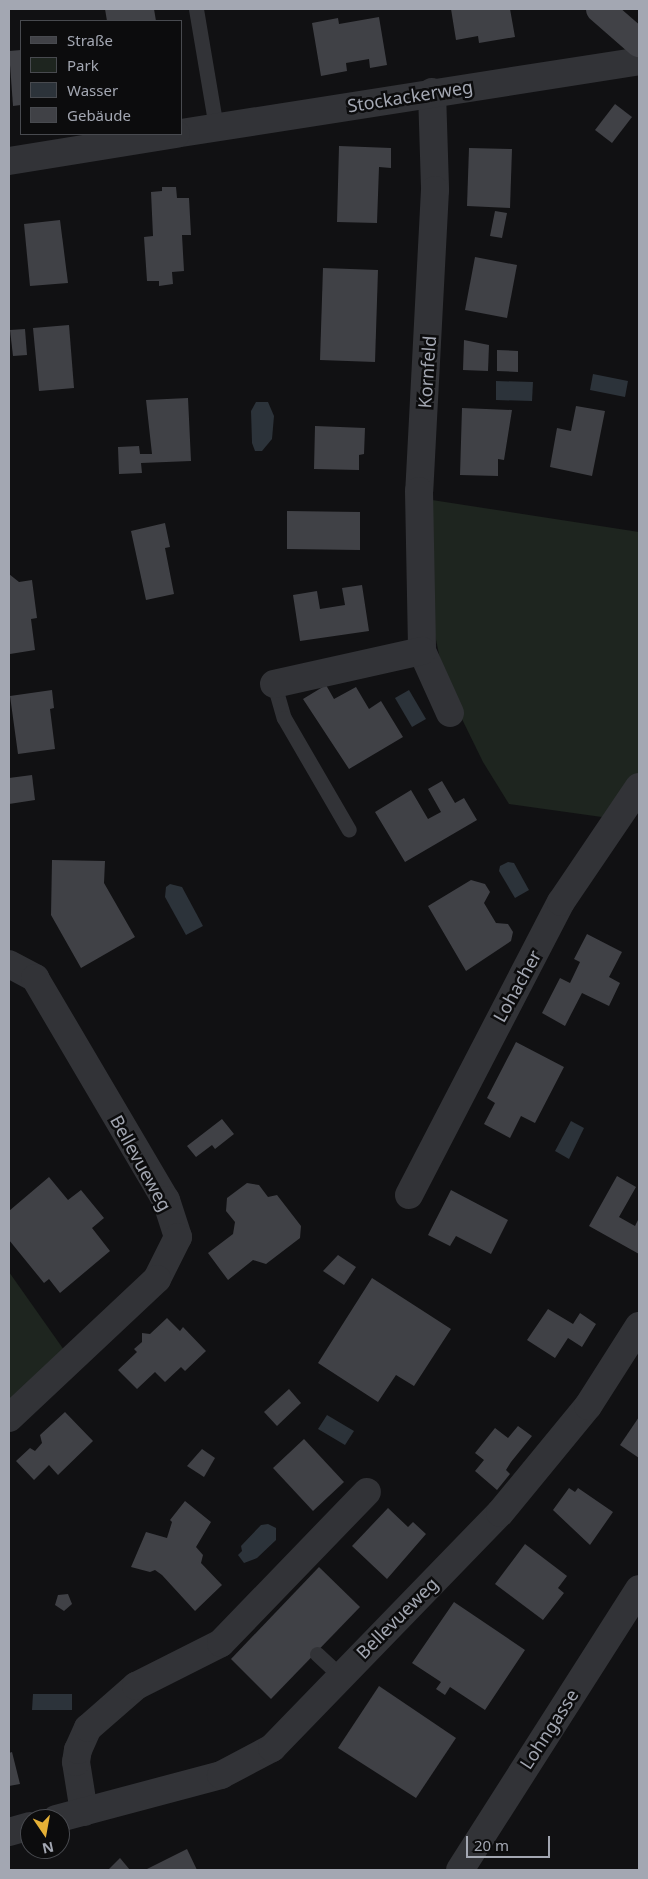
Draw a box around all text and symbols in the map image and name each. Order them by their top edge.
legend [20,20,182,135]
text: Straße [67,30,113,50]
text: Park [67,55,99,75]
street label: Stockackerweg [346,75,474,117]
text: Wasser [67,80,118,100]
text: Gebäude [67,105,131,125]
street label: Kornfeld [414,335,440,409]
street label: Lohacher [488,946,546,1026]
street label: Bellevueweg [106,1111,176,1215]
street label: Bellevueweg [352,1573,442,1663]
street label: Lohngasse [515,1685,583,1773]
north arrow [20,1809,70,1859]
scale bar [468,1826,552,1858]
text: 20 m [474,1835,509,1855]
text: N [40,1838,56,1859]

